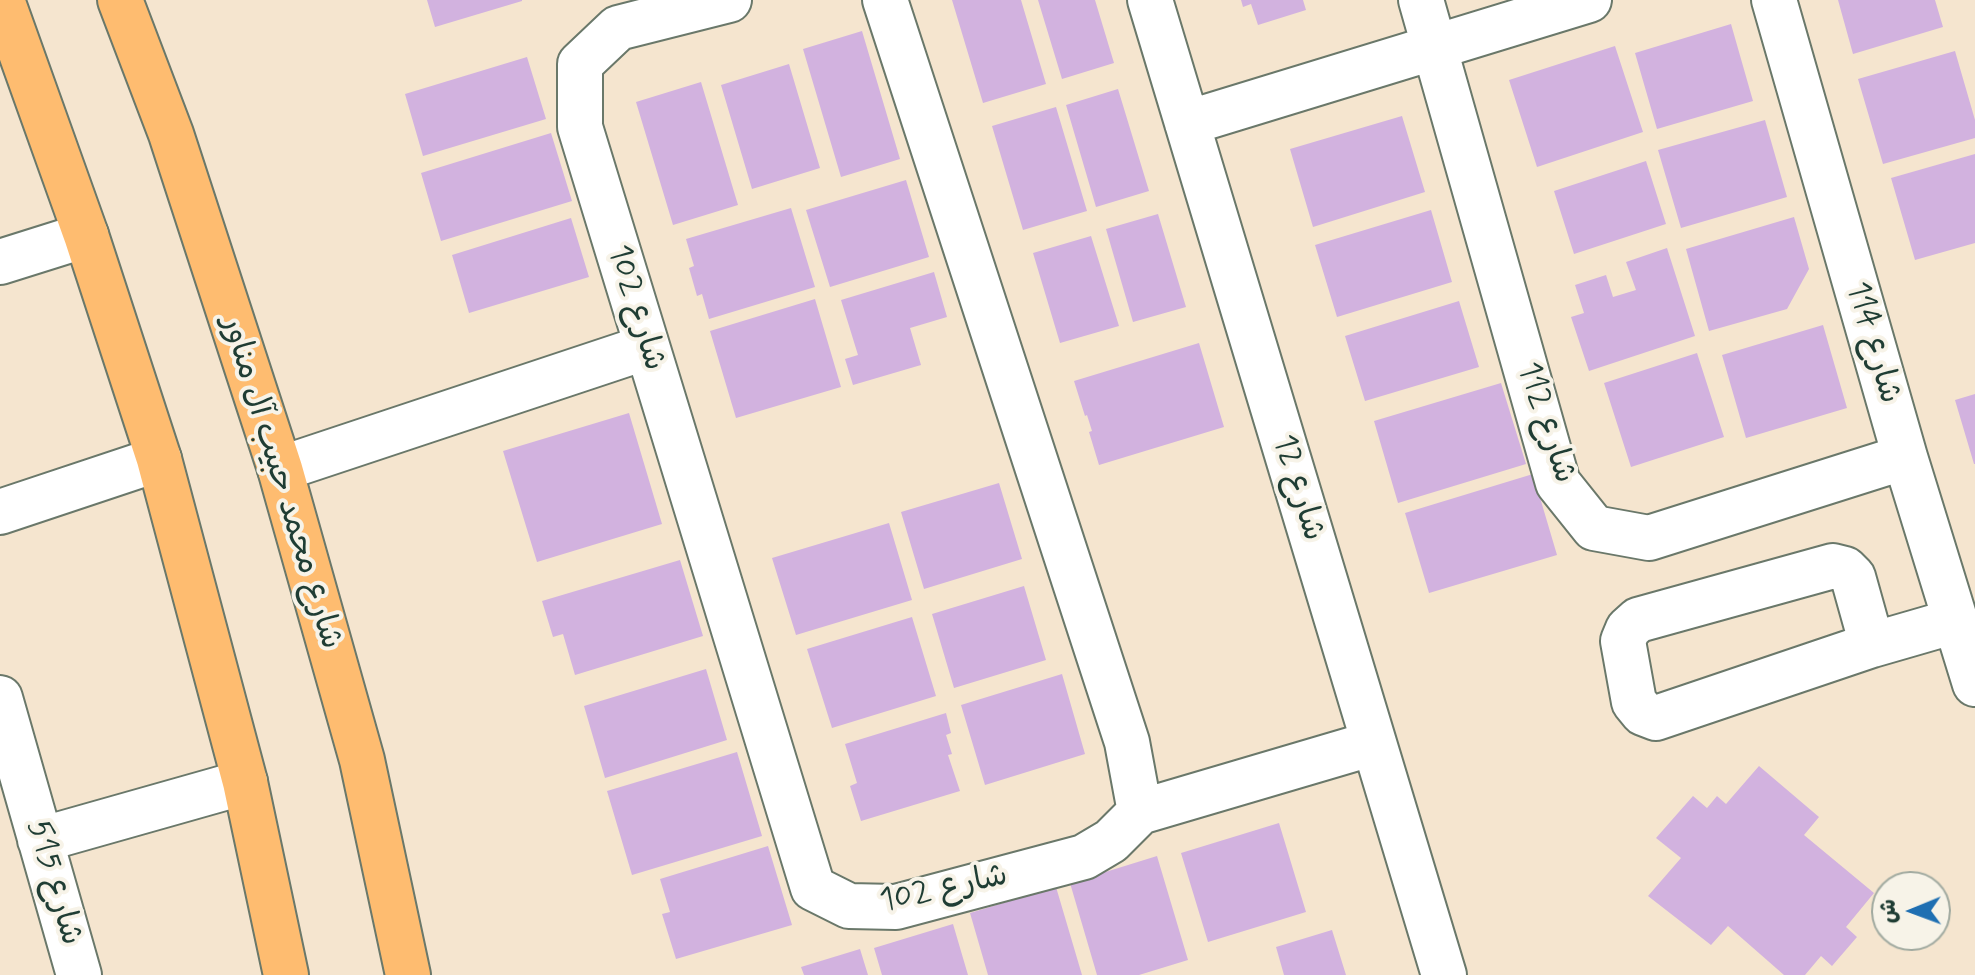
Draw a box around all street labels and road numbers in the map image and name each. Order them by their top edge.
street label: شارع 102 [598,240,672,376]
street label: شارع 114 [1836,278,1908,408]
street label: شارع محمد حبيب آل مناور [211,312,349,654]
street label: شارع 112 [1507,358,1583,488]
street label: شارع 12 [1263,430,1331,546]
street label: شارع 515 [17,816,89,950]
street label: شارع 102 [877,858,1011,922]

